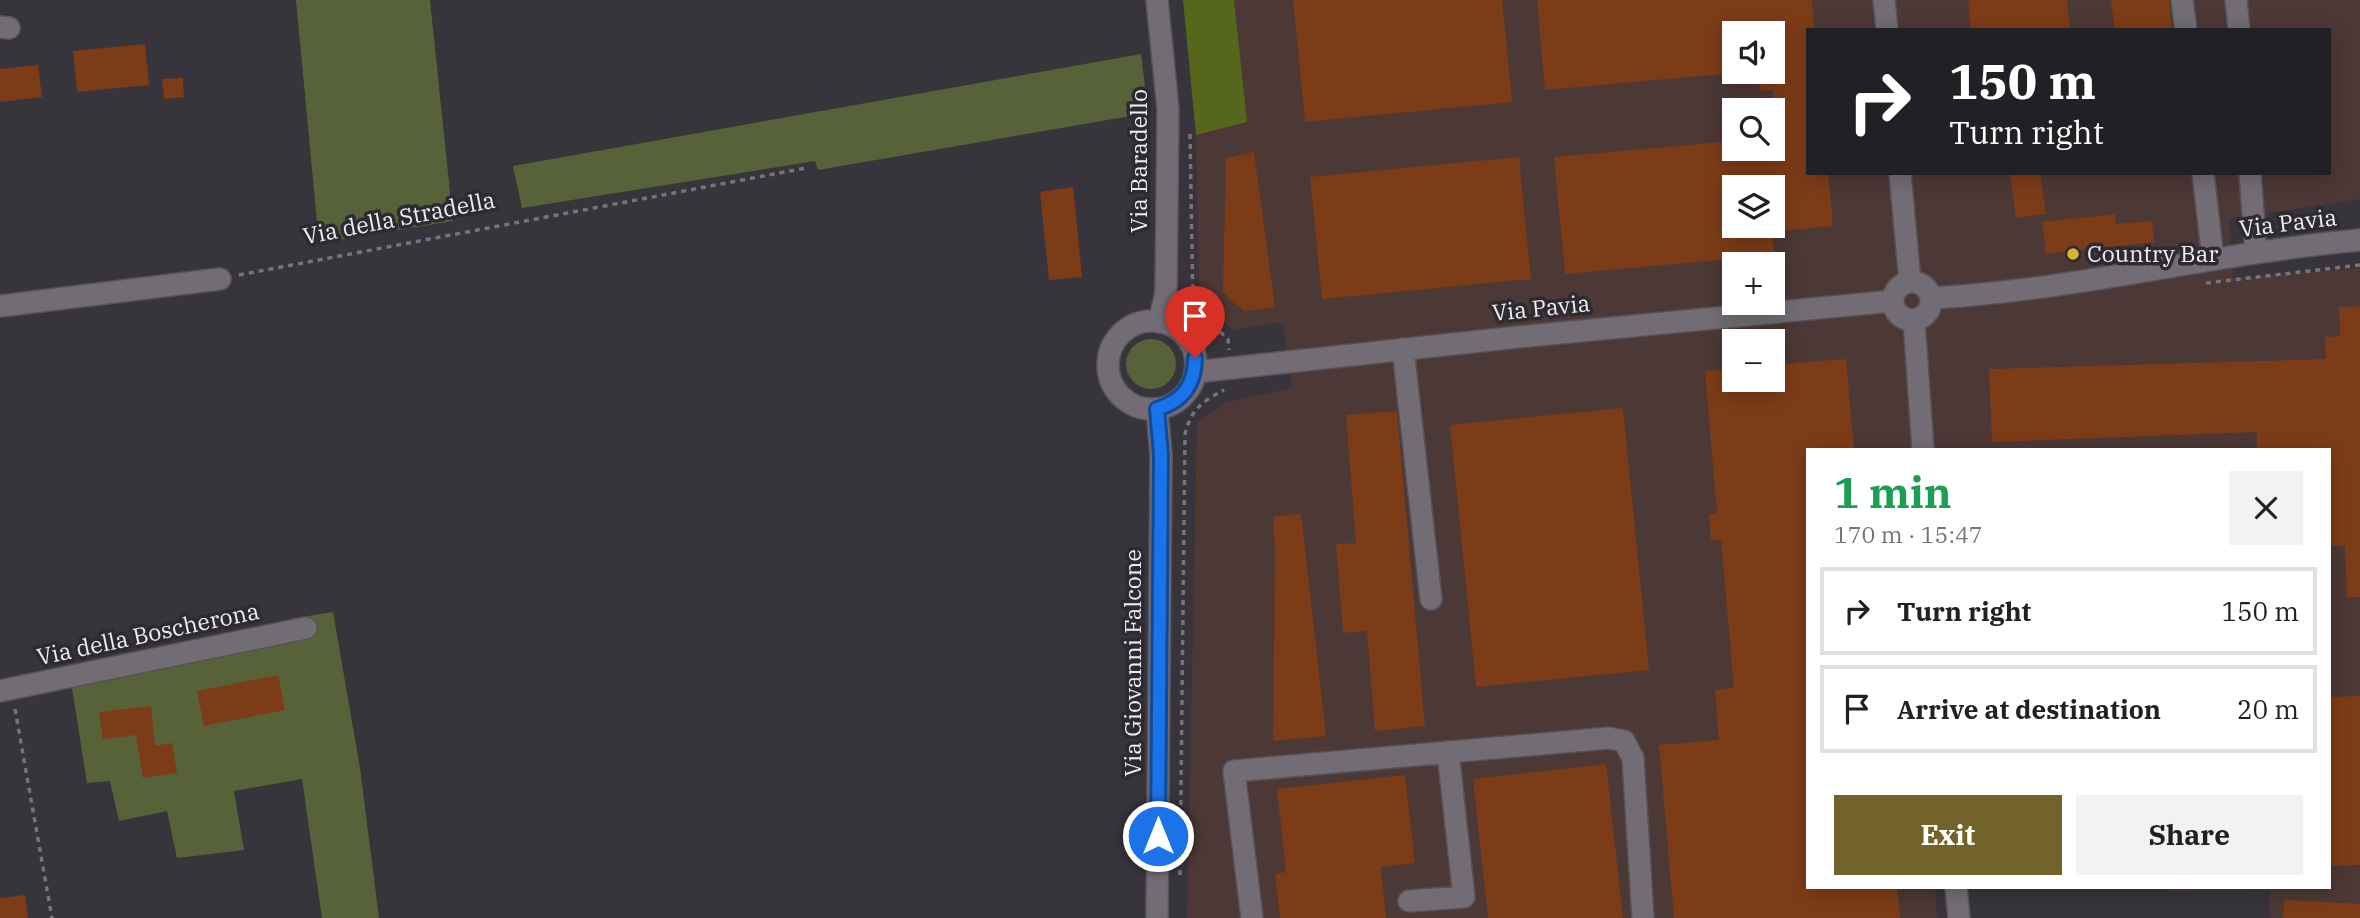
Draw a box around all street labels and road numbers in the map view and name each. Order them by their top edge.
street label: Via Baradello [1123,89,1153,233]
street label: Via della Stradella [300,184,497,250]
street label: Via Pavia [2237,201,2339,243]
street label: Via Pavia [1490,287,1591,327]
street label: Via Giovanni Falcone [1117,549,1147,777]
street label: Via della Boscherona [34,595,262,671]

